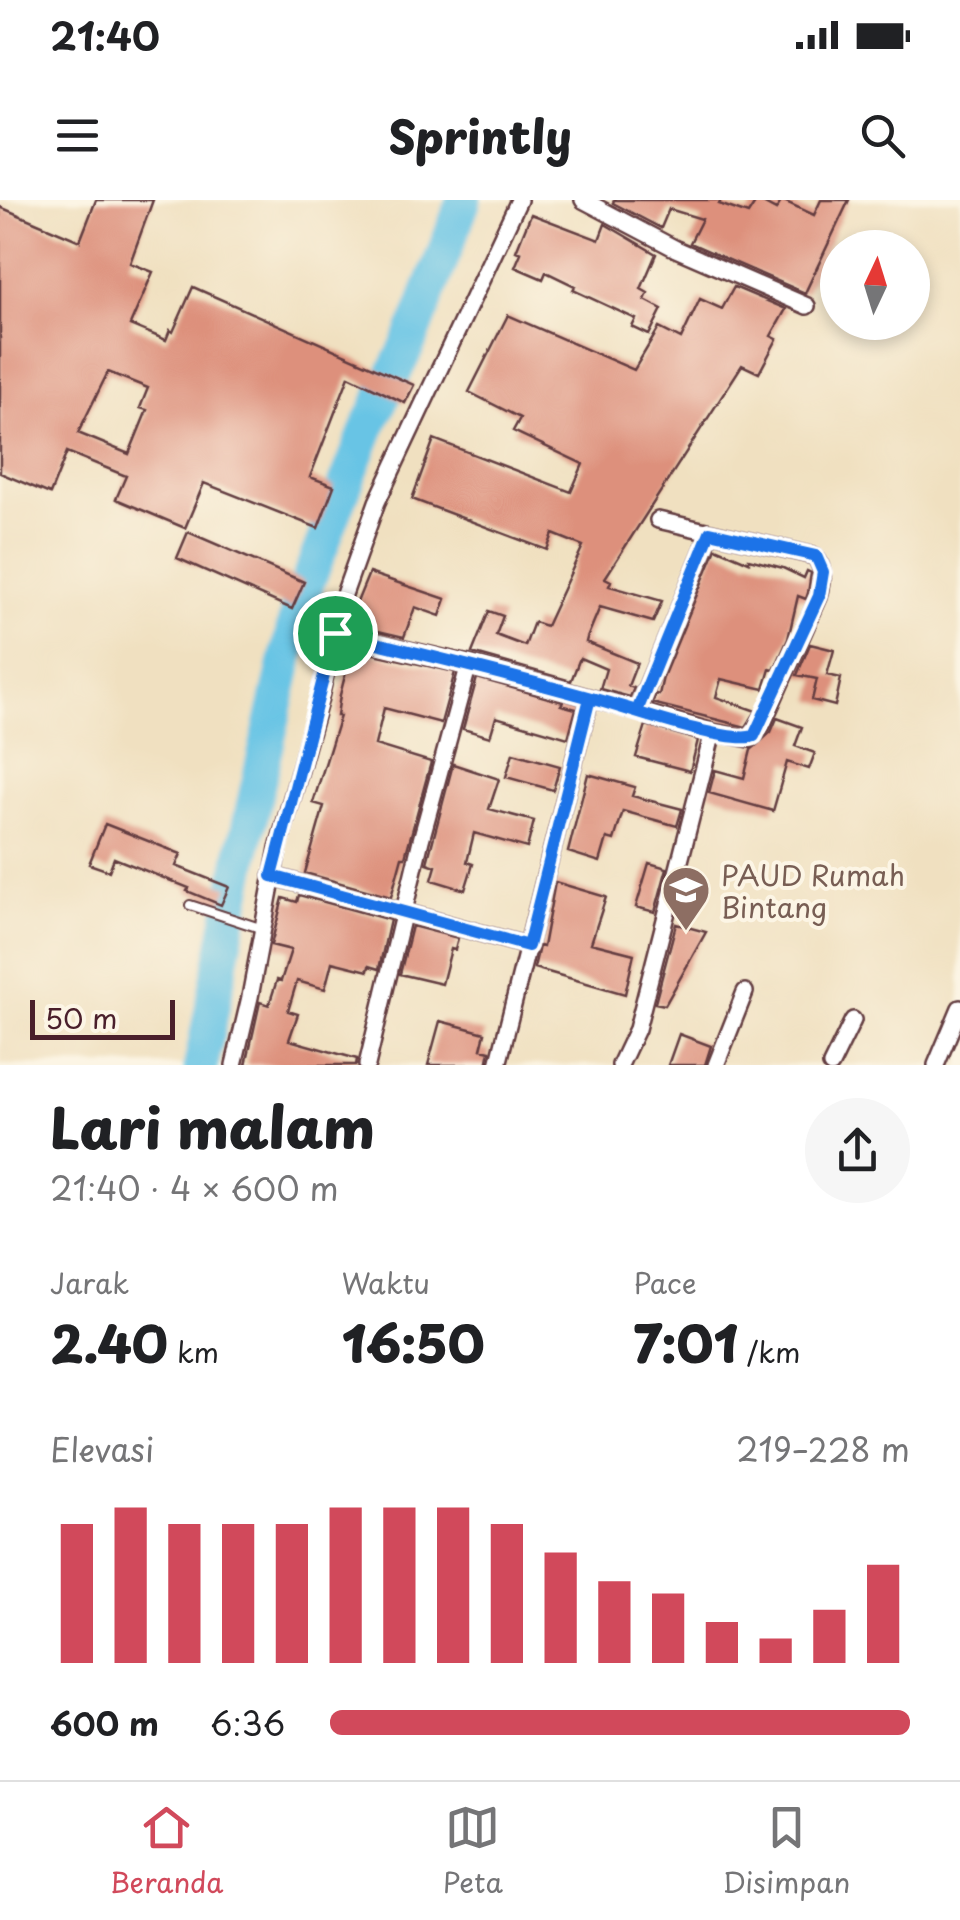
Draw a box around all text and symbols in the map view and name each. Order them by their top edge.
text: 21:40 [50,7,160,64]
text: Sprintly [388,101,572,169]
icon: menu [50,108,105,163]
icon: search [855,108,910,163]
north arrow [820,230,930,340]
map controls [820,230,930,340]
pin [293,591,378,676]
icon: arrive [308,606,363,661]
place label: PAUD Rumah Bintang [721,853,905,928]
school or university icon: PAUD Rumah Bintang [660,864,712,932]
scale bar [30,995,175,1040]
text: 50 m [45,996,118,1039]
text: Lari malam [50,1085,375,1168]
button: share [805,1098,910,1203]
text: 21:40 · 4 × 600 m [50,1164,339,1212]
text: Jarak [50,1261,129,1304]
text: Waktu [342,1261,430,1304]
text: Pace [633,1261,697,1304]
text: 2.40 [50,1304,168,1380]
text: 16:50 [342,1304,485,1380]
text: 7:01 [633,1304,738,1380]
text: km [168,1330,219,1373]
text: /km [738,1330,800,1373]
text: Elevasi [50,1425,154,1473]
text: 219–228 m [736,1425,910,1473]
text: 600 m [50,1699,159,1747]
text: 6:36 [210,1699,285,1747]
tab: Beranda [110,1800,223,1903]
tab: Peta [443,1800,503,1903]
tab: Disimpan [722,1800,850,1903]

